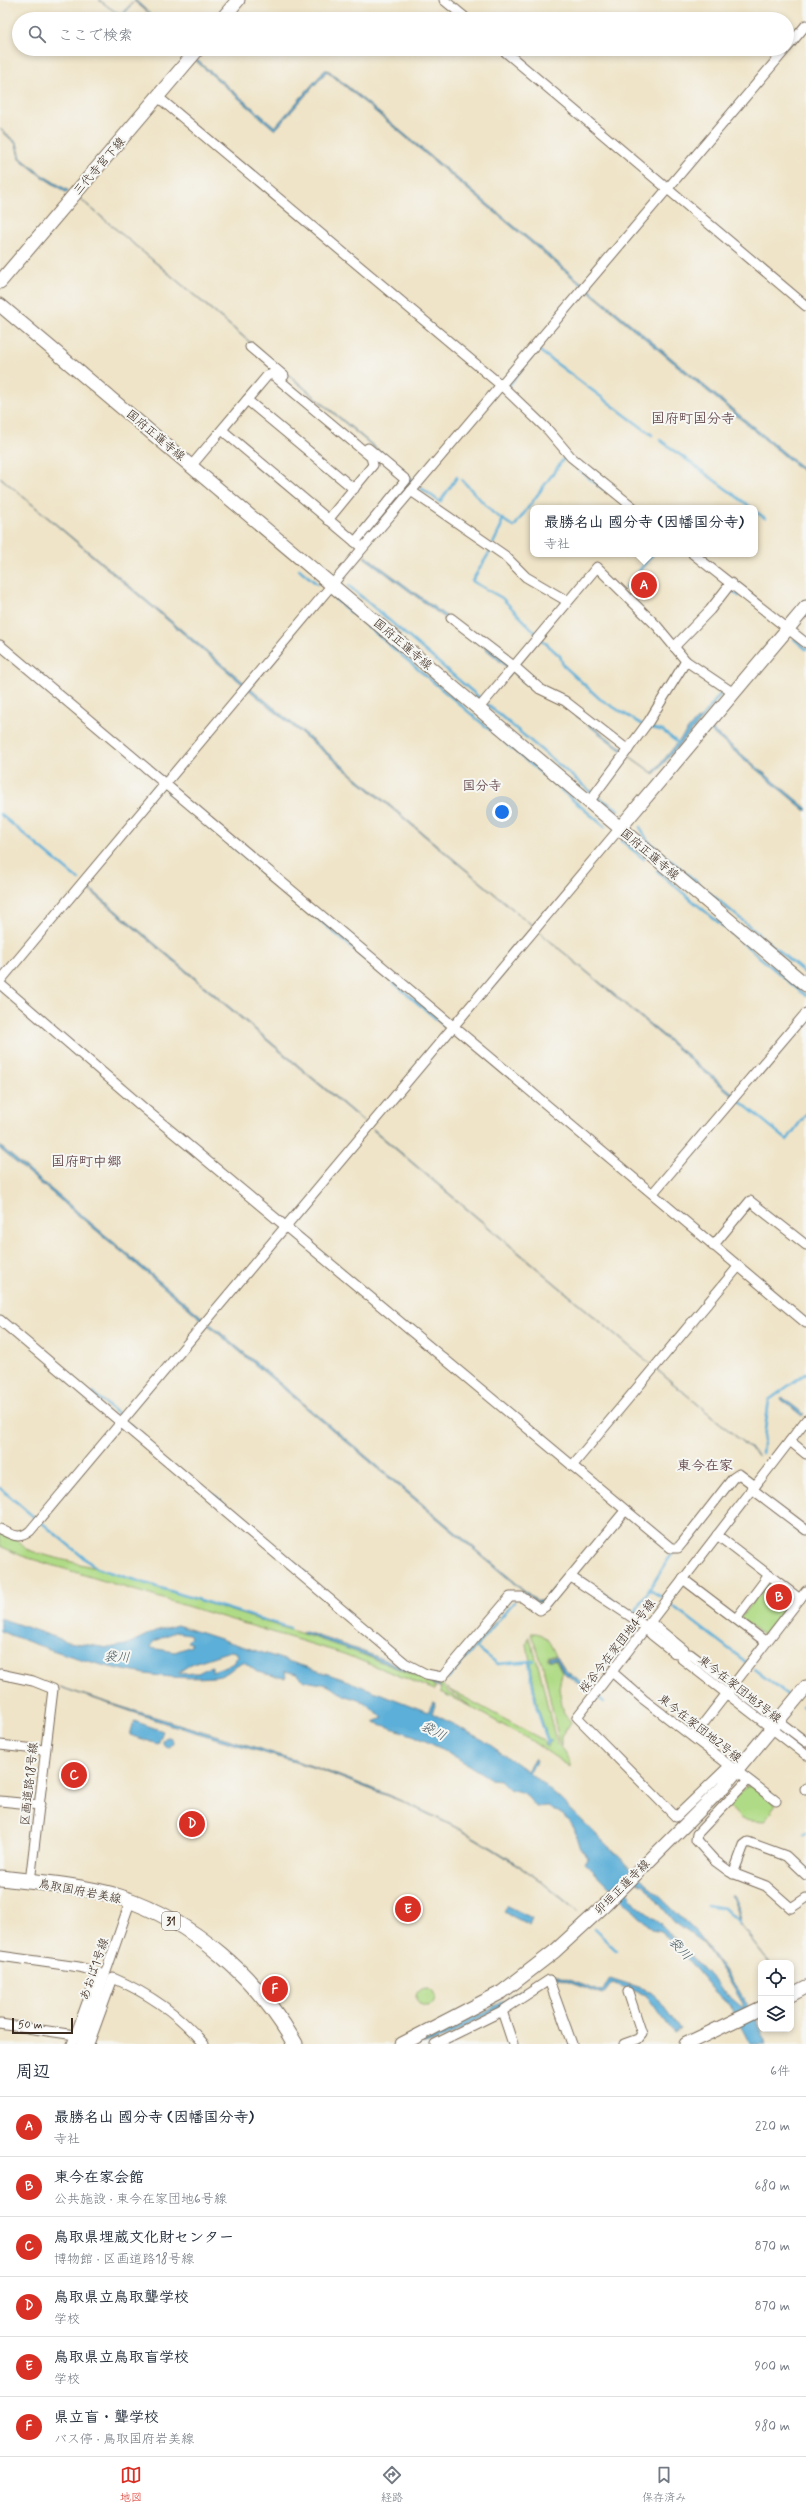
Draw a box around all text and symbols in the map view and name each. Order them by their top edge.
search box [12,12,794,56]
icon: search [26,23,48,45]
text: ここで検索 [58,26,133,46]
street label: 三代寺宮下線 [70,134,129,199]
street label: 国府正蓮寺線 [123,406,188,465]
district label: 国府町国分寺 [651,410,735,428]
popup [530,505,758,557]
text: 最勝名山 國分寺 (因幡国分寺) [544,513,744,533]
text: 寺社 [544,536,570,553]
pin: A [631,570,657,600]
street label: 国府正蓮寺線 [370,615,435,674]
district label: 国分寺 [462,778,502,795]
your location [492,802,512,822]
street label: 国府正蓮寺線 [617,825,682,884]
district label: 国府町中郷 [51,1153,121,1171]
district label: 東今在家 [677,1457,733,1475]
pin: B [766,1582,792,1612]
street label: 桜谷今在家団地4号線 [576,1596,659,1697]
water label: 袋川 [103,1648,130,1667]
street label: 東今在家団地3号線 [694,1652,784,1727]
street label: 東今在家団地2号線 [654,1691,744,1766]
water label: 袋川 [418,1718,449,1745]
street label: 区画道路18号線 [18,1742,42,1827]
pin: C [61,1760,87,1790]
pin: D [179,1809,205,1839]
street label: 卯垣正蓮寺線 [592,1857,654,1919]
street label: 鳥取国府岩美線 [37,1876,123,1908]
pin: E [395,1894,421,1924]
road number: 31 [162,1912,180,1930]
water label: 袋川 [665,1934,695,1964]
street label: あおば1号線 [77,1936,113,2003]
map controls [758,1960,794,2032]
button: locate [758,1960,794,1996]
pin: F [262,1974,288,2004]
button: layers [758,1996,794,2032]
scale bar [12,2016,73,2035]
text: 50 m [18,2018,43,2032]
text: 周辺 [16,2061,50,2083]
text: 6件 [770,2063,790,2080]
text: 最勝名山 國分寺 (因幡国分寺) [54,2108,254,2128]
text: A [25,2118,33,2135]
text: 220 m [755,2118,790,2135]
text: 寺社 [54,2131,80,2148]
text: 東今在家会館 [54,2168,144,2188]
text: B [25,2178,33,2195]
text: 680 m [755,2178,790,2195]
text: 公共施設 · 東今在家団地6号線 [54,2191,227,2208]
text: 鳥取県埋蔵文化財センター [54,2228,234,2248]
text: C [24,2238,34,2255]
text: 870 m [754,2238,790,2255]
text: 博物館 · 区画道路18号線 [54,2251,194,2268]
text: 鳥取県立鳥取聾学校 [54,2288,189,2308]
text: D [25,2298,33,2315]
text: 870 m [754,2298,790,2315]
text: 学校 [54,2311,80,2328]
text: 鳥取県立鳥取盲学校 [54,2348,189,2368]
text: E [25,2358,33,2375]
text: 900 m [755,2358,790,2375]
text: 学校 [54,2371,80,2388]
text: 県立盲・聾学校 [54,2408,159,2428]
text: F [26,2418,32,2435]
text: 980 m [755,2418,790,2435]
text: バス停 · 鳥取国府岩美線 [54,2431,194,2448]
tab: 地図 [120,2464,142,2505]
tab: 経路 [381,2464,403,2505]
tab: 保存済み [642,2464,686,2505]

